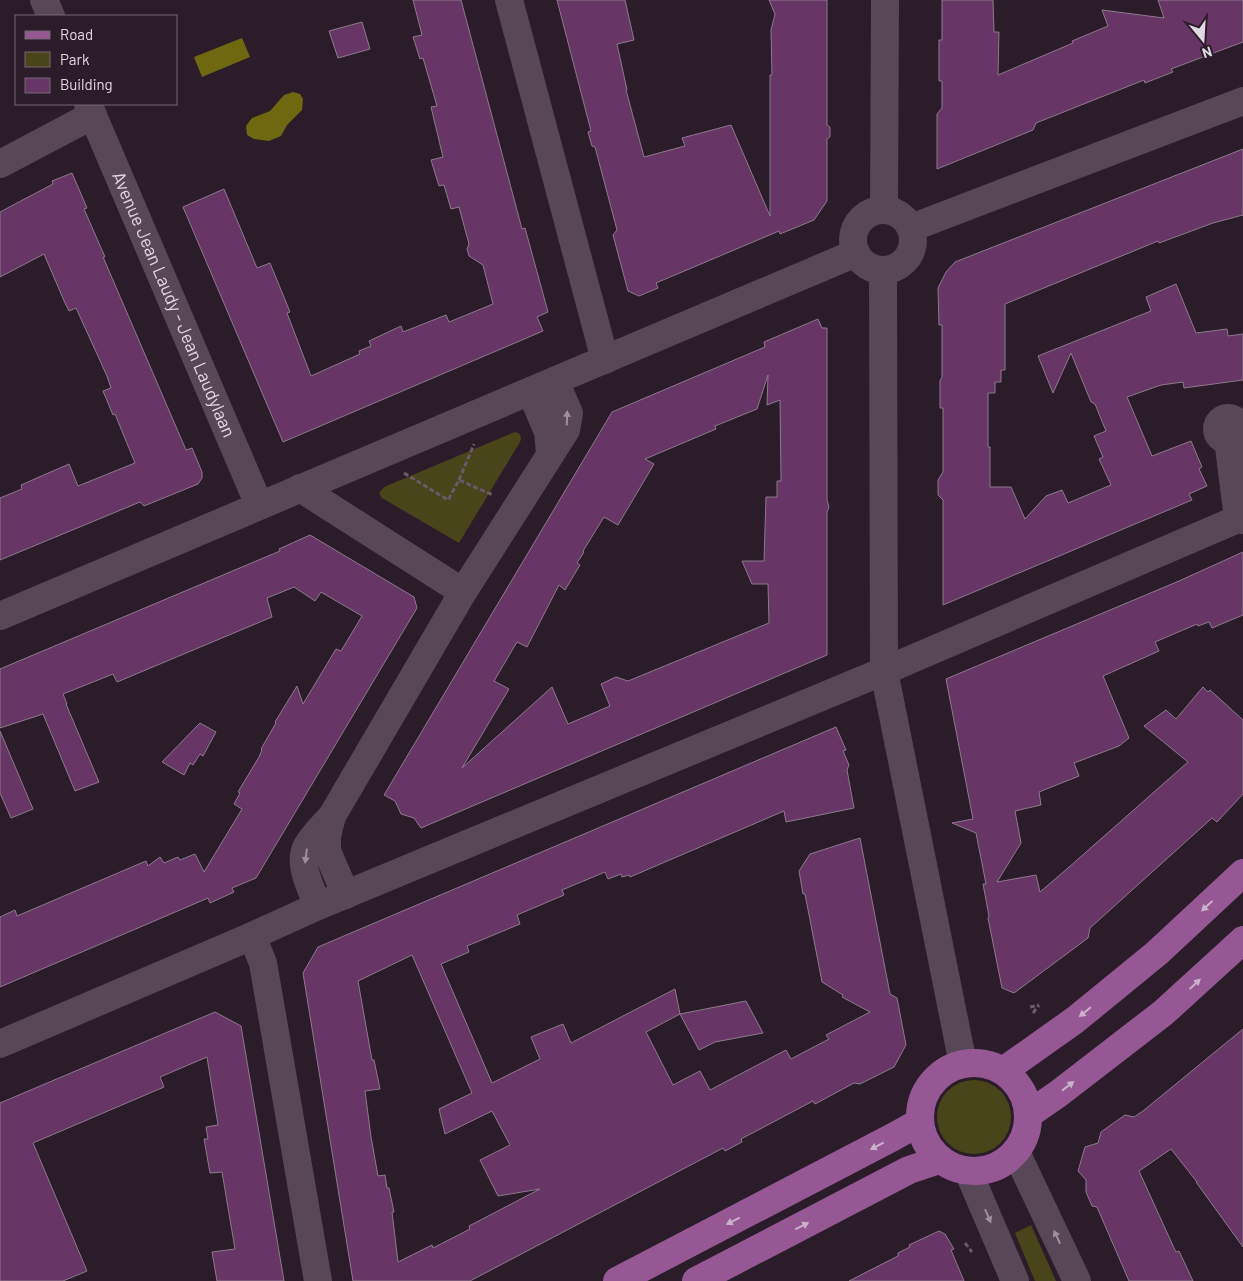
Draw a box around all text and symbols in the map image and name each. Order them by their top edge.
legend [15,15,178,105]
north arrow [1178,15,1228,65]
text: Road [60,25,93,43]
text: N [1200,43,1214,62]
text: Park [60,50,90,68]
text: Building [60,75,113,93]
street label: Avenue Jean Laudy - Jean Laudylaan [108,168,241,440]
one-way arrow [563,410,571,426]
one-way arrow [302,848,310,864]
one-way arrow [1202,900,1214,912]
one-way arrow [1188,978,1200,990]
one-way arrow [1078,1007,1091,1018]
one-way arrow [1061,1081,1075,1091]
one-way arrow [870,1142,885,1150]
one-way arrow [984,1209,992,1223]
one-way arrow [726,1217,740,1225]
one-way arrow [794,1222,809,1230]
one-way arrow [1052,1230,1060,1244]

